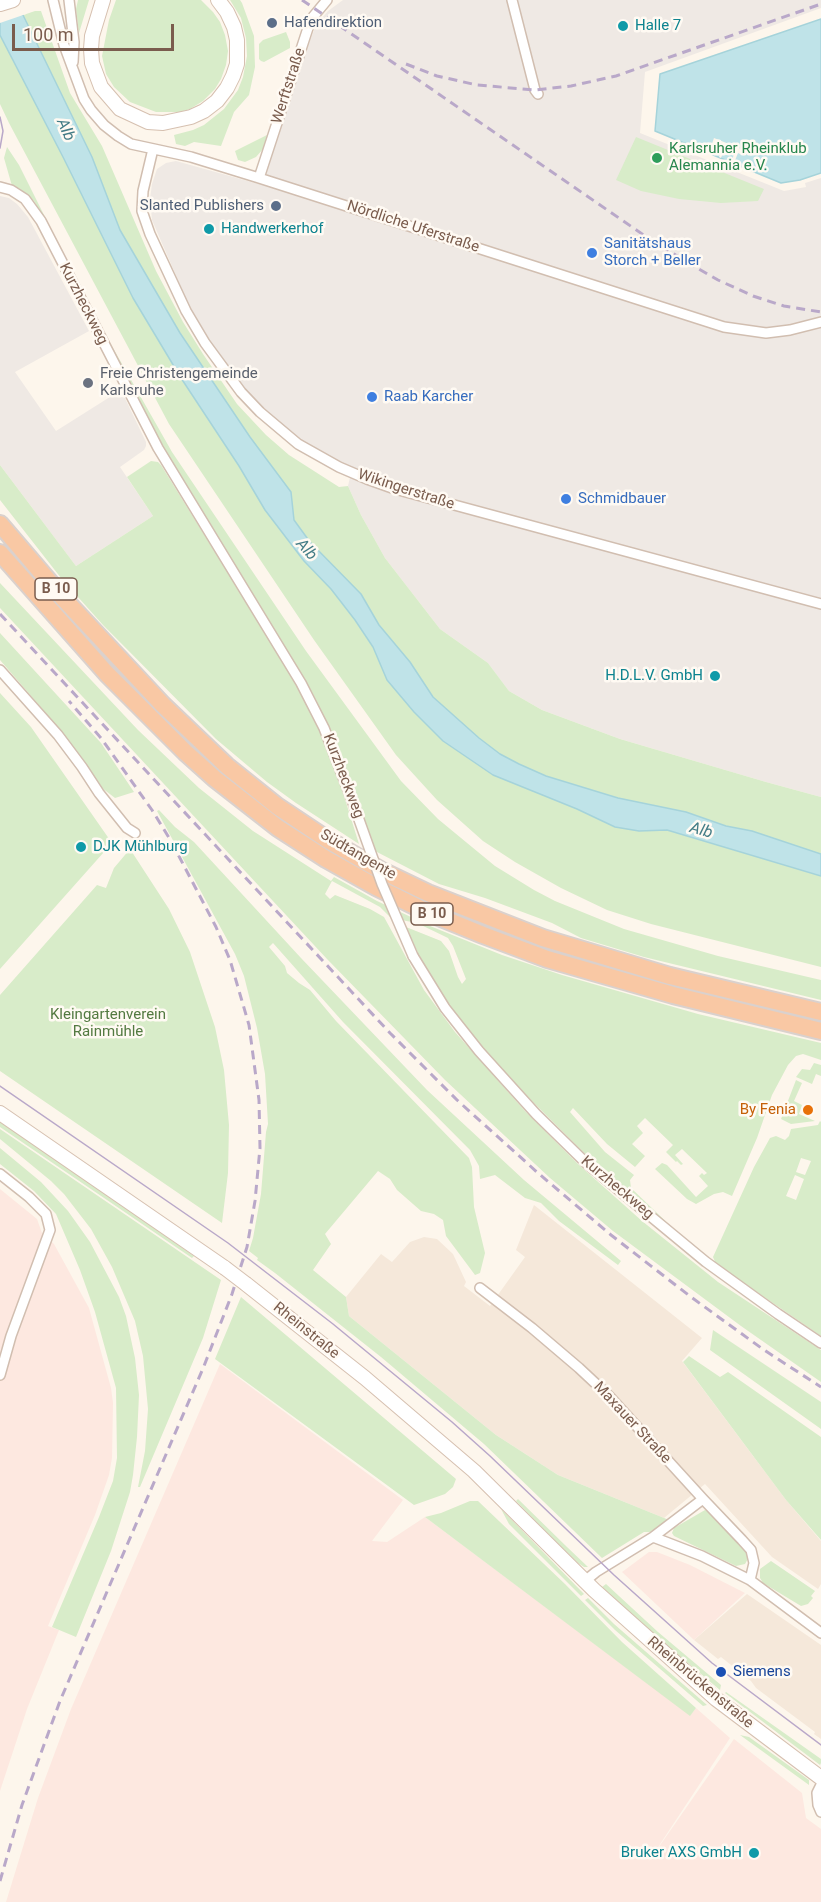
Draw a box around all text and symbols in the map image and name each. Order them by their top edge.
scale bar [15,12,177,50]
place label: Hafendirektion [284,14,382,32]
marker: Hafendirektion [265,16,279,30]
place label: Halle 7 [635,17,681,35]
marker: Halle 7 [616,19,630,33]
text: 100 m [23,24,74,45]
street label: Werftstraße [268,46,310,126]
water label: Alb [52,116,78,144]
place label: Karlsruher Rheinklub Alemannia e.V. [669,140,807,175]
marker: Karlsruher Rheinklub Alemannia e.V. [650,151,664,165]
place label: Slanted Publishers [140,197,264,215]
street label: Nördliche Uferstraße [345,197,481,257]
marker: Slanted Publishers [269,199,283,213]
place label: Handwerkerhof [221,220,323,238]
marker: Handwerkerhof [202,222,216,236]
place label: Sanitätshaus Storch + Beller [604,235,701,270]
marker: Sanitätshaus Storch + Beller [585,246,599,260]
street label: Kurzheckweg [55,260,111,348]
place label: Freie Christengemeinde Karlsruhe [100,365,258,400]
marker: Freie Christengemeinde Karlsruhe [81,376,95,390]
place label: Raab Karcher [384,388,473,406]
marker: Raab Karcher [365,390,379,404]
street label: Wikingerstraße [355,466,457,514]
place label: Schmidbauer [578,490,666,508]
marker: Schmidbauer [559,492,573,506]
water label: Alb [291,535,321,565]
road number: B 10 [35,578,77,600]
place label: H.D.L.V. GmbH [605,667,703,685]
marker: H.D.L.V. GmbH [708,669,722,683]
street label: Kurzheckweg [319,731,367,821]
water label: Alb [687,819,715,843]
street label: Südtangente [317,826,399,884]
place label: DJK Mühlburg [93,838,188,856]
marker: DJK Mühlburg [74,840,88,854]
road number: B 10 [411,903,453,925]
park label: Kleingartenverein Rainmühle [50,1006,166,1041]
place label: By Fenia [740,1101,796,1119]
marker: By Fenia [801,1103,815,1117]
street label: Kurzheckweg [577,1152,657,1224]
street label: Rheinstraße [269,1299,343,1363]
street label: Maxauer Straße [589,1378,675,1468]
street label: Rheinbrückenstraße [643,1633,757,1733]
place label: Siemens [733,1663,791,1681]
marker: Siemens [714,1665,728,1679]
place label: Bruker AXS GmbH [621,1844,742,1862]
marker: Bruker AXS GmbH [747,1846,761,1860]

